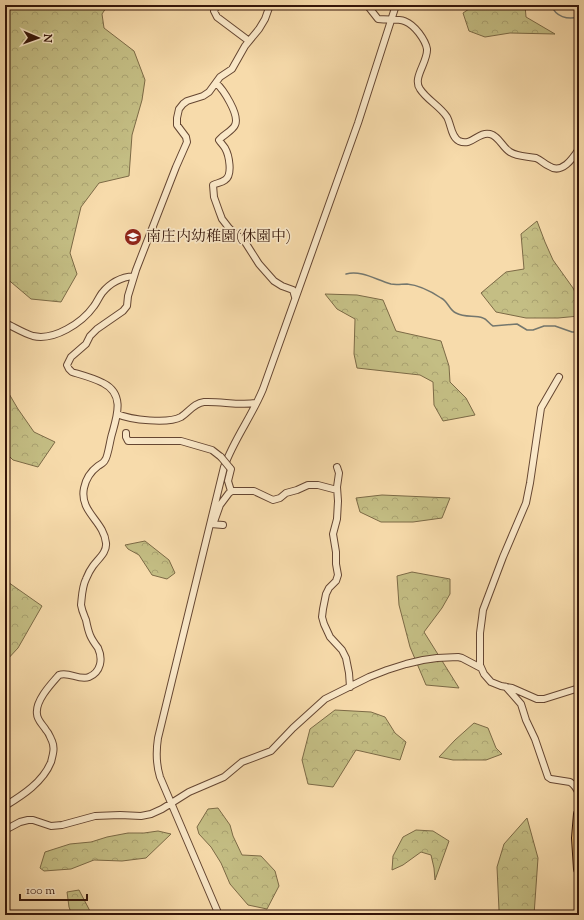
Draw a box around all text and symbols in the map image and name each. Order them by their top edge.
north arrow [18,18,58,58]
text: N [39,33,55,43]
school or university icon: 南庄内幼稚園(休園中) [123,227,143,247]
place label: 南庄内幼稚園(休園中) [146,227,291,248]
scale bar [20,876,87,902]
text: 100 m [26,882,55,900]

